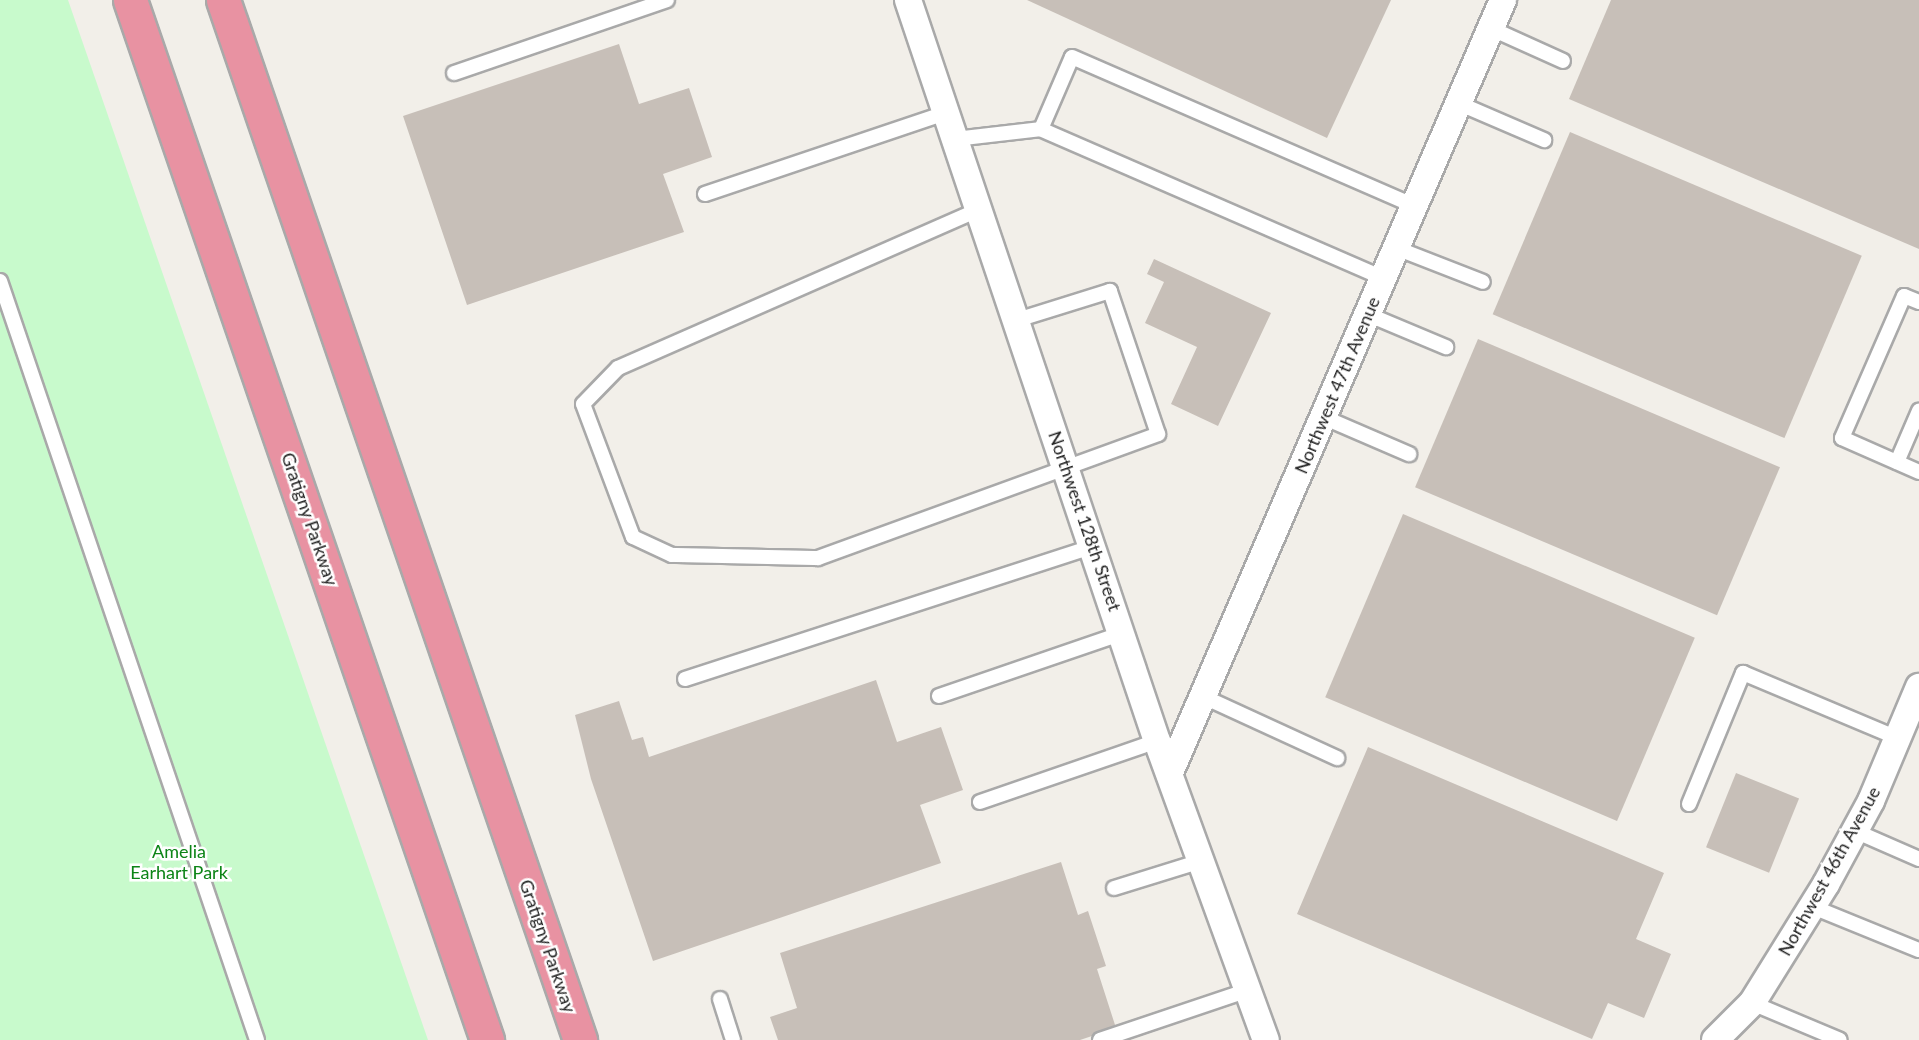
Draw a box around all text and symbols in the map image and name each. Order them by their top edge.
street label: Northwest 47th Avenue [1290,293,1384,477]
street label: Northwest 128th Street [1044,428,1126,614]
street label: Gratigny Parkway [277,449,343,589]
street label: Northwest 46th Avenue [1773,782,1885,960]
park label: Amelia Earhart Park [130,841,228,884]
street label: Gratigny Parkway [515,876,581,1016]

